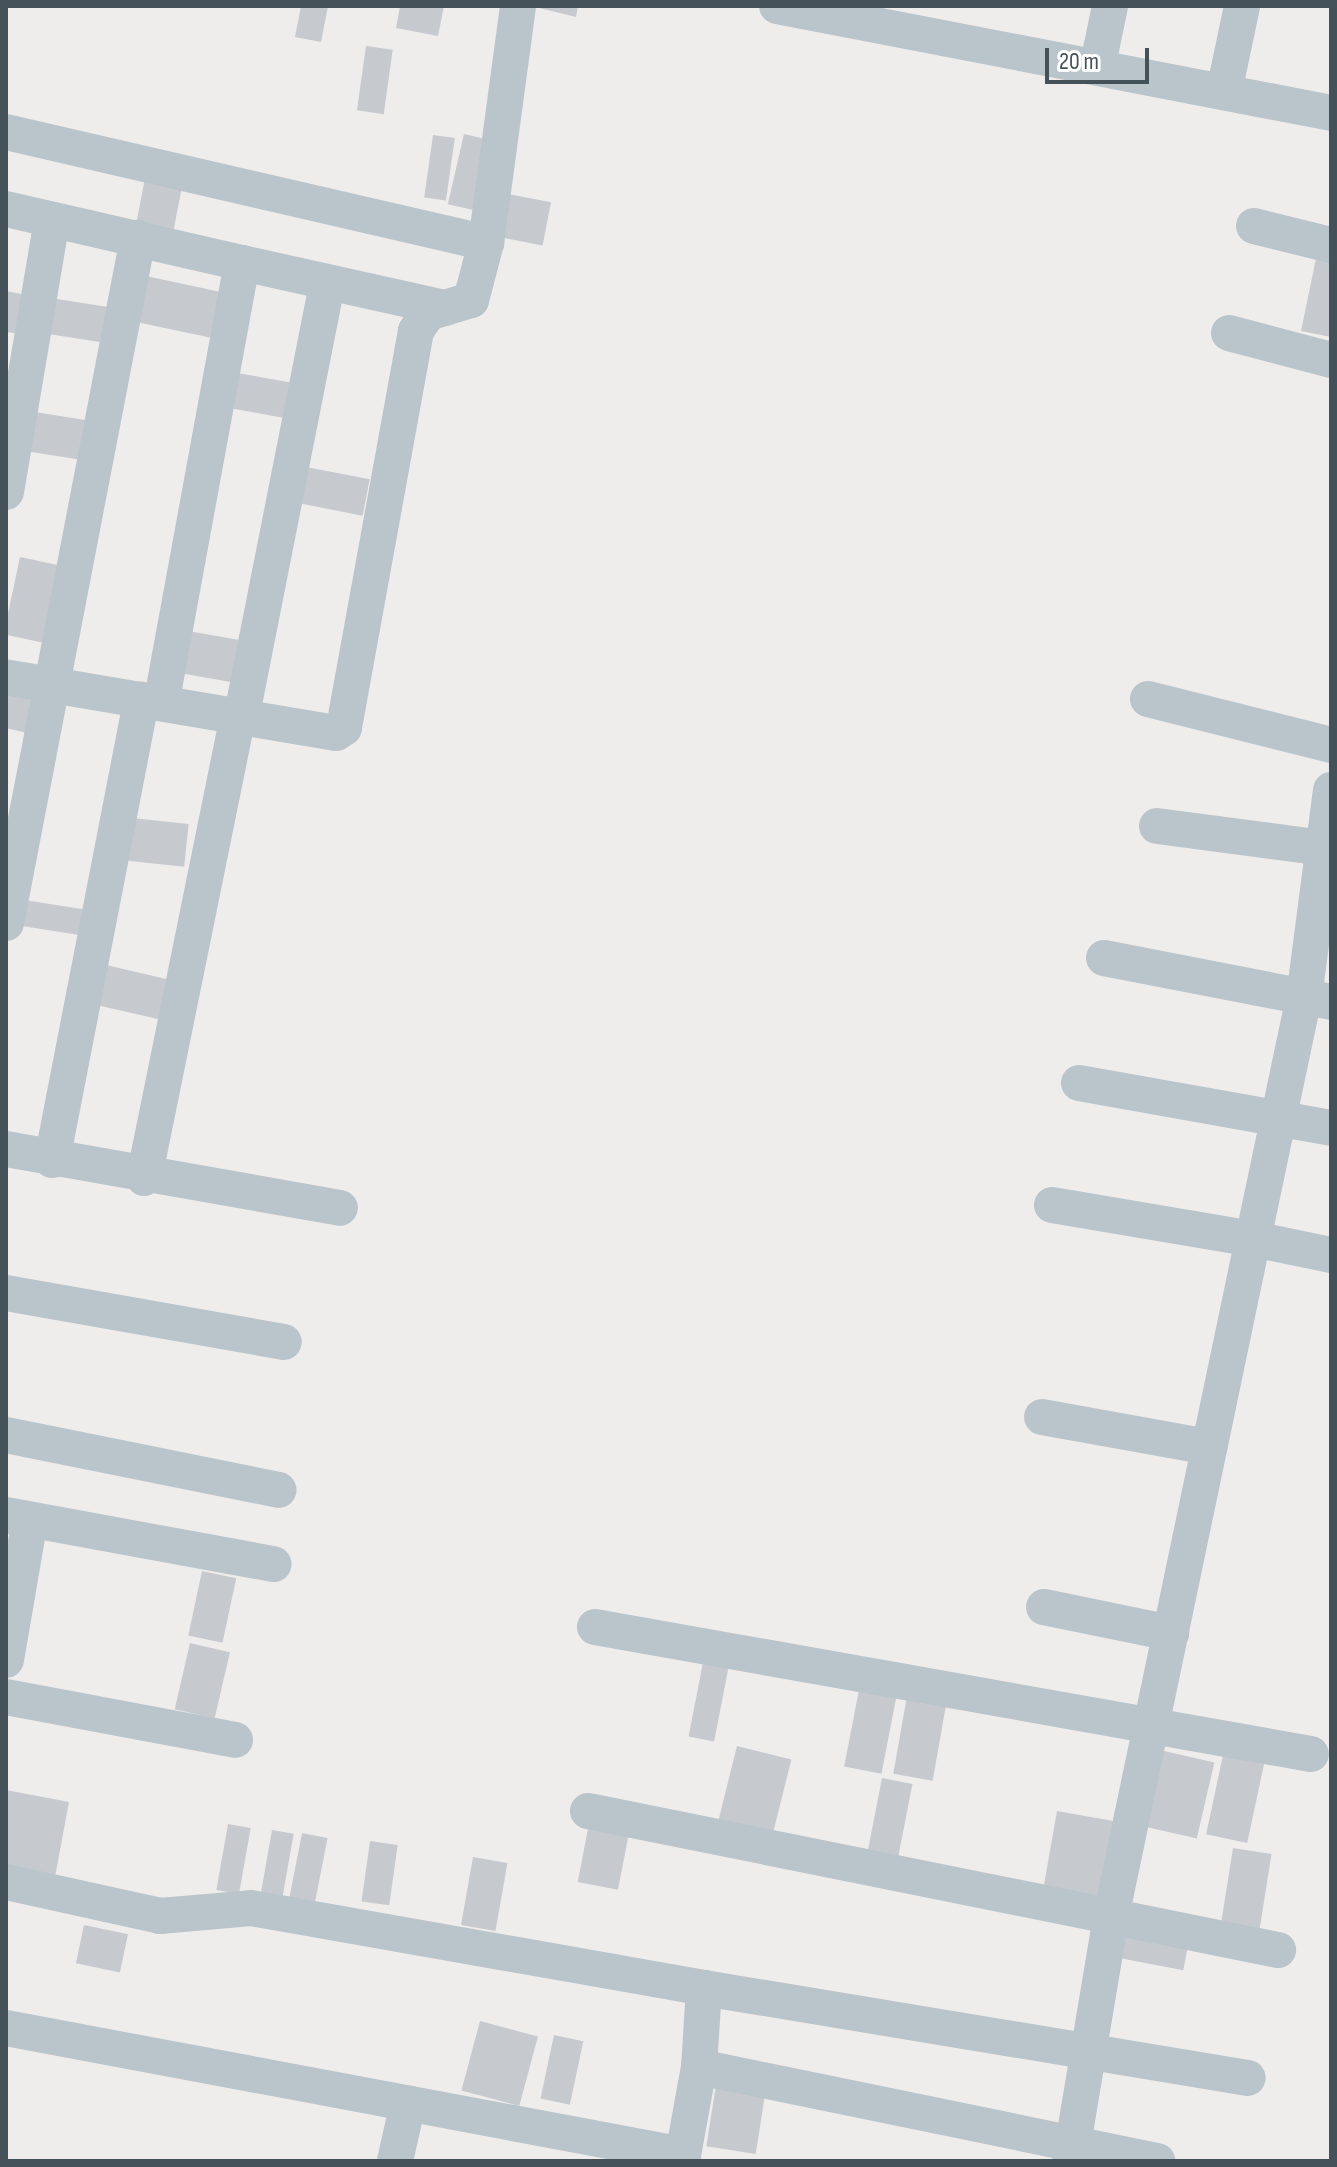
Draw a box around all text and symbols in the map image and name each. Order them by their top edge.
scale bar [1049,32,1153,82]
text: 20 m [1059,47,1099,76]

